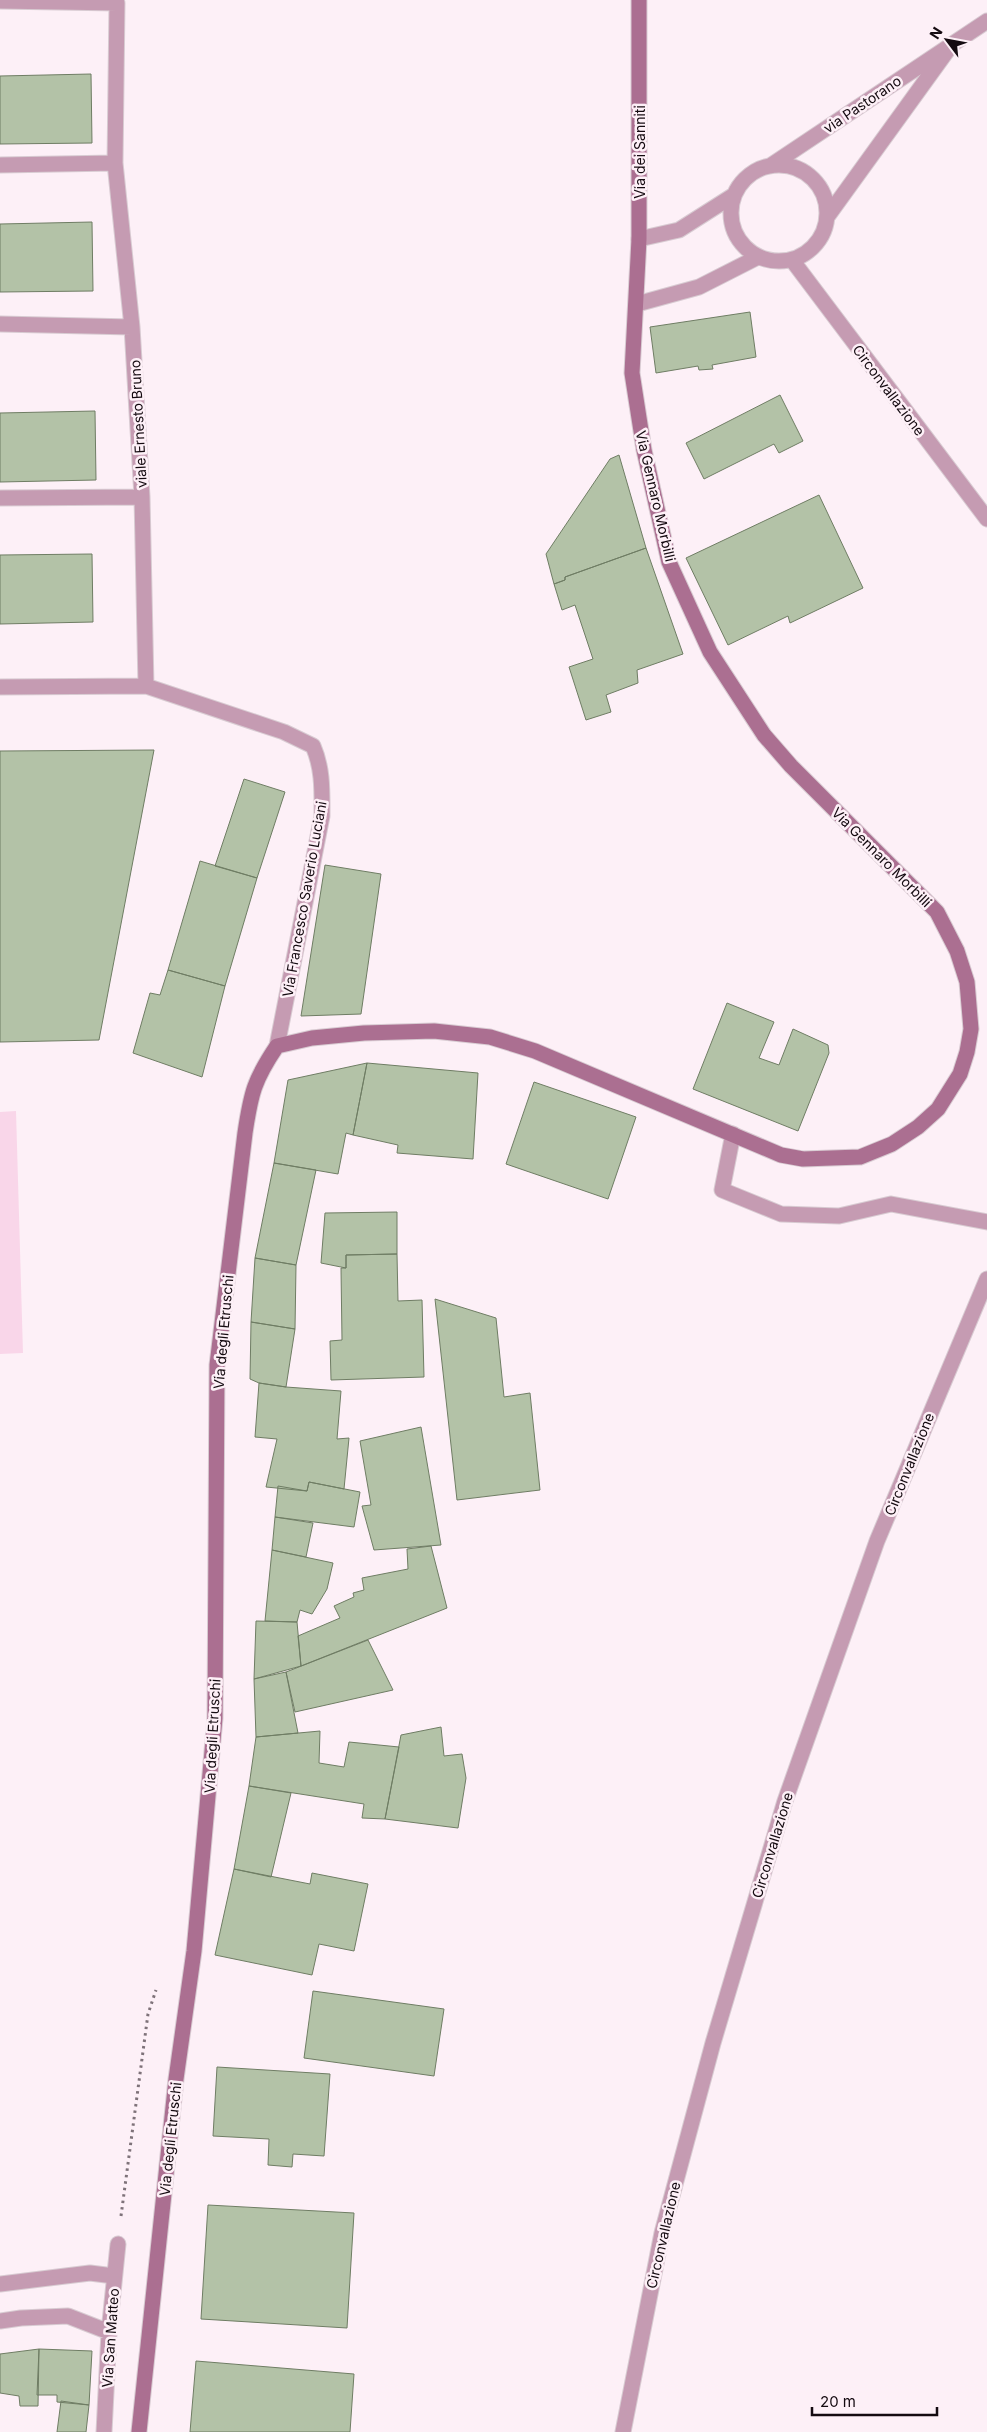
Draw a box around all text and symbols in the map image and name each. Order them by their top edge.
north arrow [922,15,972,65]
text: N [926,24,946,42]
street label: via Pastorano [820,72,904,136]
street label: Via dei Sanniti [631,105,648,199]
street label: Circonvallazione [849,341,929,439]
street label: viale Ernesto Bruno [126,359,150,489]
street label: Via Gennaro Morbilli [633,429,679,563]
street label: Via Francesco Saverio Luciani [278,800,330,998]
street label: Via Gennaro Morbilli [829,804,935,910]
street label: Via degli Etruschi [210,1274,236,1390]
street label: Circonvallazione [881,1410,937,1518]
street label: Via degli Etruschi [201,1678,223,1794]
street label: Circonvallazione [748,1790,796,1900]
street label: Via degli Etruschi [156,2081,184,2197]
street label: Circonvallazione [642,2180,684,2290]
street label: Via San Matteo [98,2288,122,2388]
scale bar [812,2384,937,2416]
text: 20 m [820,2392,856,2411]

